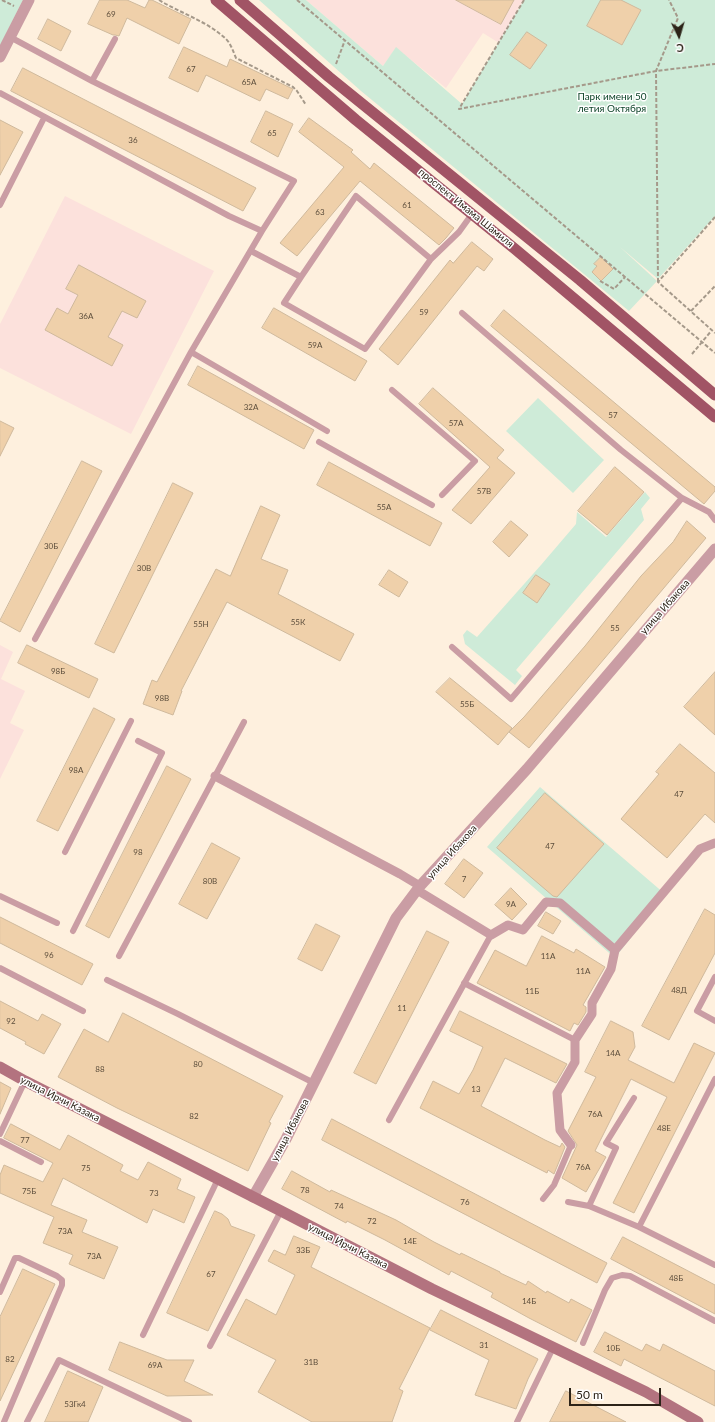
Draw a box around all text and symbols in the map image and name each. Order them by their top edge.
house number: 69 [106,9,116,19]
north arrow [659,16,699,56]
text: С [676,42,684,55]
house number: 67 [186,64,196,74]
house number: 65А [242,77,256,87]
park label: Парк имени 50 летия Октября [577,91,647,114]
house number: 65 [267,128,277,138]
house number: 36 [128,135,138,145]
street label: проспект Имама Шамиля [416,166,516,250]
house number: 61 [402,200,412,210]
house number: 63 [315,207,325,217]
house number: 59 [419,307,429,317]
house number: 36А [79,311,93,321]
house number: 59А [308,340,322,350]
house number: 32А [244,402,258,412]
house number: 57 [608,410,618,420]
house number: 57А [449,418,463,428]
house number: 57В [477,486,491,496]
house number: 55А [377,502,391,512]
house number: 30Б [44,541,58,551]
house number: 30В [137,563,151,573]
street label: улица Ибакова [638,577,692,637]
house number: 55К [291,617,305,627]
house number: 55Н [193,619,209,629]
house number: 55 [610,623,620,633]
house number: 98Б [51,666,65,676]
house number: 98В [155,693,169,703]
house number: 55Б [460,699,474,709]
house number: 98А [69,765,83,775]
house number: 47 [674,789,684,799]
street label: улица Ибакова [425,822,479,882]
house number: 47 [545,841,555,851]
house number: 98 [133,847,143,857]
house number: 7 [462,874,466,884]
house number: 80В [203,876,217,886]
house number: 9A [506,899,516,909]
house number: 96 [44,950,54,960]
house number: 11А [541,951,555,961]
house number: 11А [576,966,590,976]
house number: 48Д [671,985,687,995]
house number: 11Б [525,986,539,996]
house number: 11 [397,1003,407,1013]
house number: 92 [6,1016,16,1026]
house number: 14А [606,1048,620,1058]
house number: 80 [193,1059,203,1069]
house number: 88 [95,1064,105,1074]
street label: улица Ирчи Казака [18,1074,102,1124]
house number: 13 [471,1084,481,1094]
street label: улица Ибакова [269,1097,311,1163]
house number: 76А [588,1109,602,1119]
house number: 82 [189,1111,199,1121]
house number: 48Е [657,1123,671,1133]
house number: 77 [20,1135,30,1145]
house number: 76А [576,1162,590,1172]
house number: 75 [81,1163,91,1173]
house number: 78 [300,1185,310,1195]
house number: 75Б [22,1186,36,1196]
house number: 73 [149,1188,159,1198]
house number: 76 [460,1197,470,1207]
house number: 74 [334,1201,344,1211]
house number: 72 [367,1216,377,1226]
street label: улица Ирчи Казака [306,1221,390,1271]
house number: 73А [58,1226,72,1236]
house number: 14Е [403,1236,417,1246]
house number: 33Б [296,1245,310,1255]
house number: 73А [87,1251,101,1261]
house number: 67 [206,1269,216,1279]
house number: 48Б [669,1273,683,1283]
house number: 14Б [522,1296,536,1306]
house number: 31 [479,1340,489,1350]
house number: 10Б [606,1343,620,1353]
house number: 82 [5,1354,15,1364]
house number: 31В [304,1357,318,1367]
house number: 69А [148,1360,162,1370]
scale bar [571,1380,663,1406]
text: 50 m [576,1387,603,1402]
house number: 53Гк4 [64,1399,86,1409]

